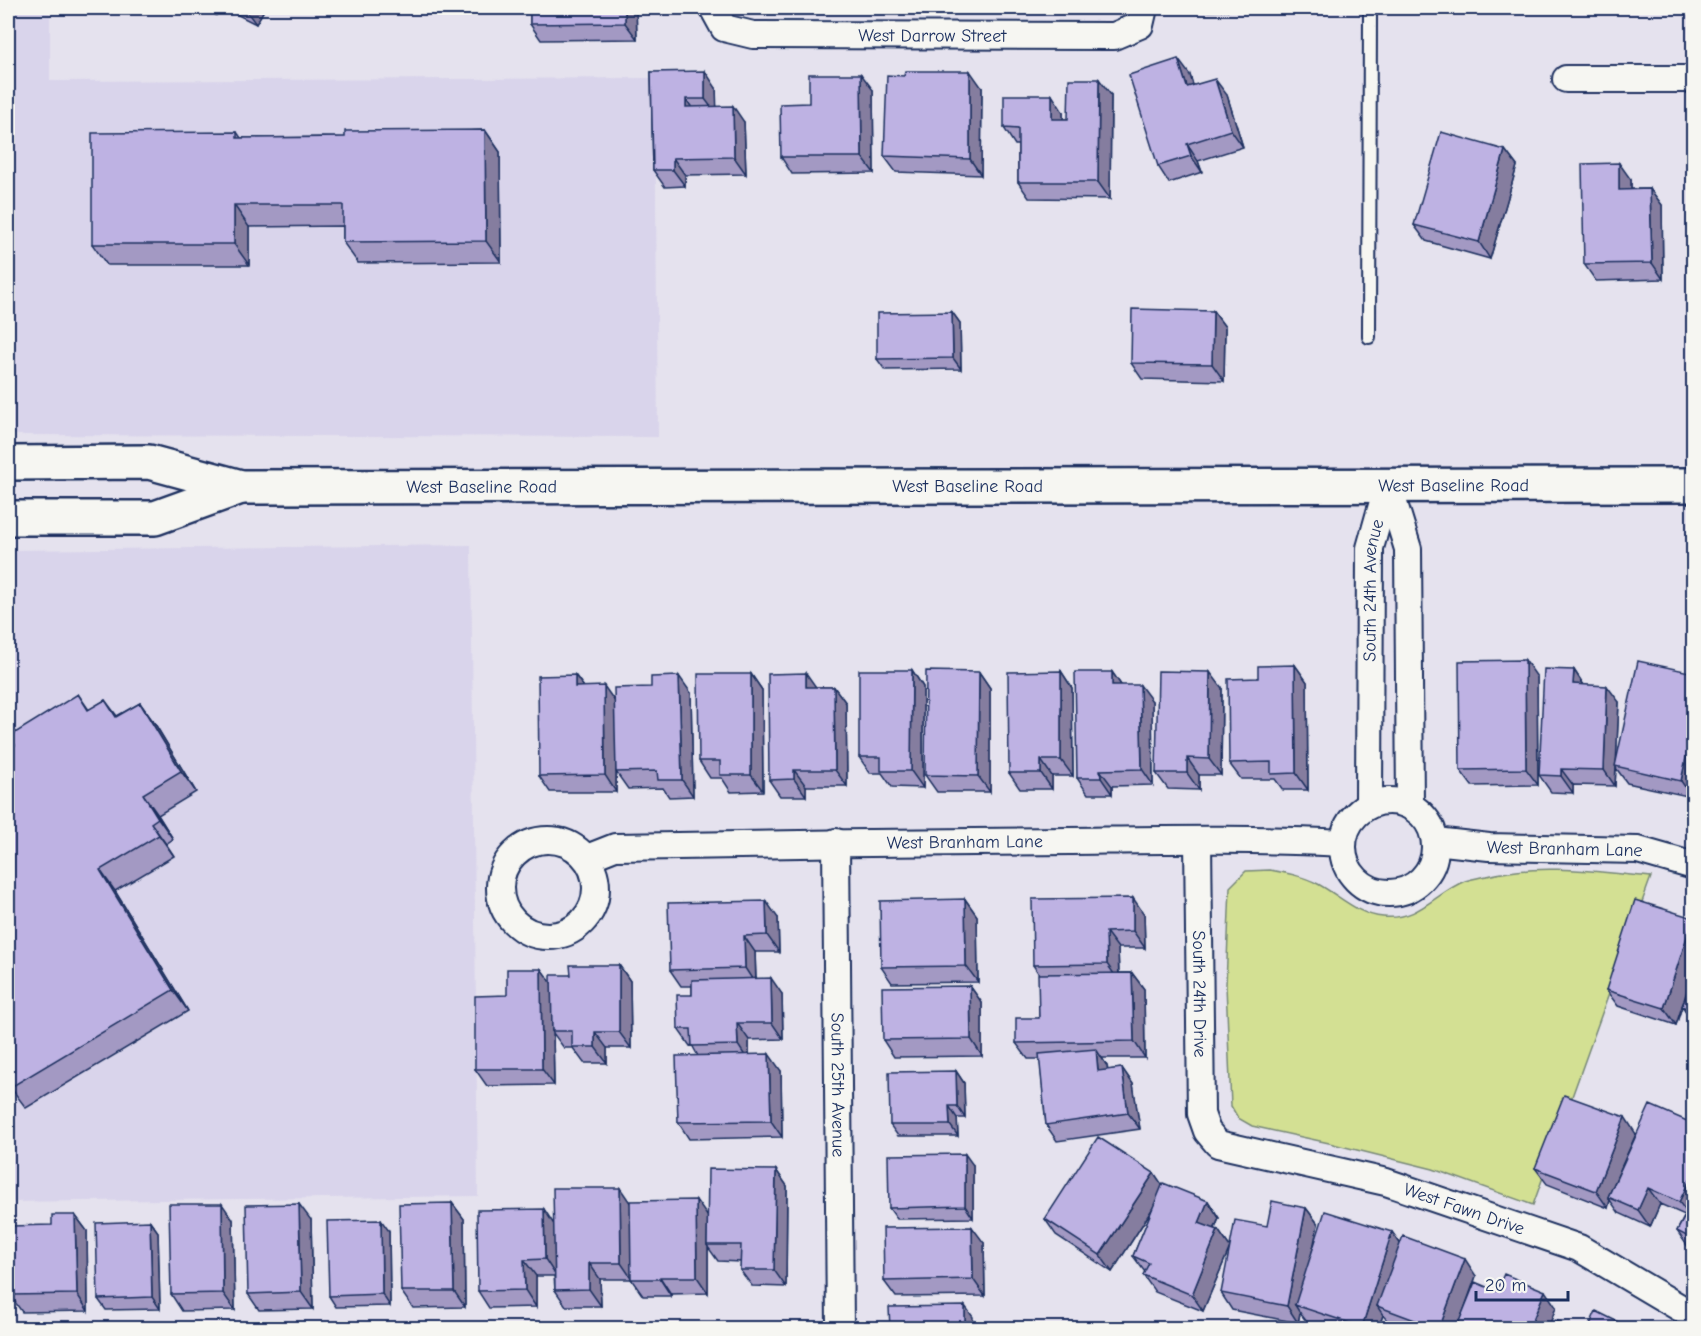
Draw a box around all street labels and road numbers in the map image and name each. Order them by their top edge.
street label: West Darrow Street [858,25,1007,47]
street label: West Baseline Road [1378,475,1529,496]
street label: West Baseline Road [892,476,1043,497]
street label: West Baseline Road [406,477,557,498]
street label: South 24th Avenue [1360,517,1389,662]
street label: West Branham Lane [887,831,1043,854]
street label: West Branham Lane [1486,837,1645,862]
street label: South 24th Drive [1188,930,1210,1058]
street label: South 25th Avenue [826,1013,849,1157]
street label: West Fawn Drive [1401,1179,1527,1240]

